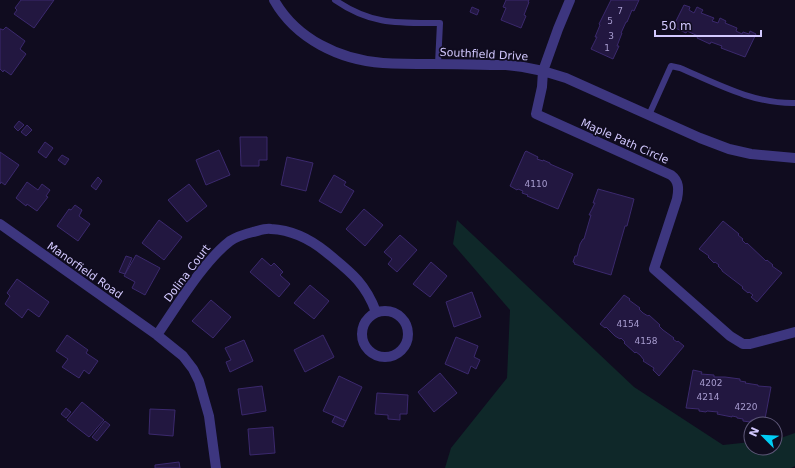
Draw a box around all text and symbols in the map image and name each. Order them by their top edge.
house number: 7 [617,6,623,16]
scale bar [655,12,761,38]
house number: 5 [607,16,613,26]
text: 50 m [661,19,692,33]
house number: 3 [608,31,614,41]
house number: 1 [604,43,610,53]
street label: Southfield Drive [439,46,529,63]
street label: Maple Path Circle [579,116,671,167]
house number: 4110 [525,179,548,189]
street label: Manorfield Road [44,239,125,301]
street label: Dolina Court [162,241,214,305]
house number: 4154 [617,319,640,329]
house number: 4158 [635,336,658,346]
house number: 4202 [700,378,722,388]
house number: 4214 [697,392,720,402]
house number: 4220 [735,402,758,412]
north arrow [743,416,783,456]
text: N [747,425,762,439]

